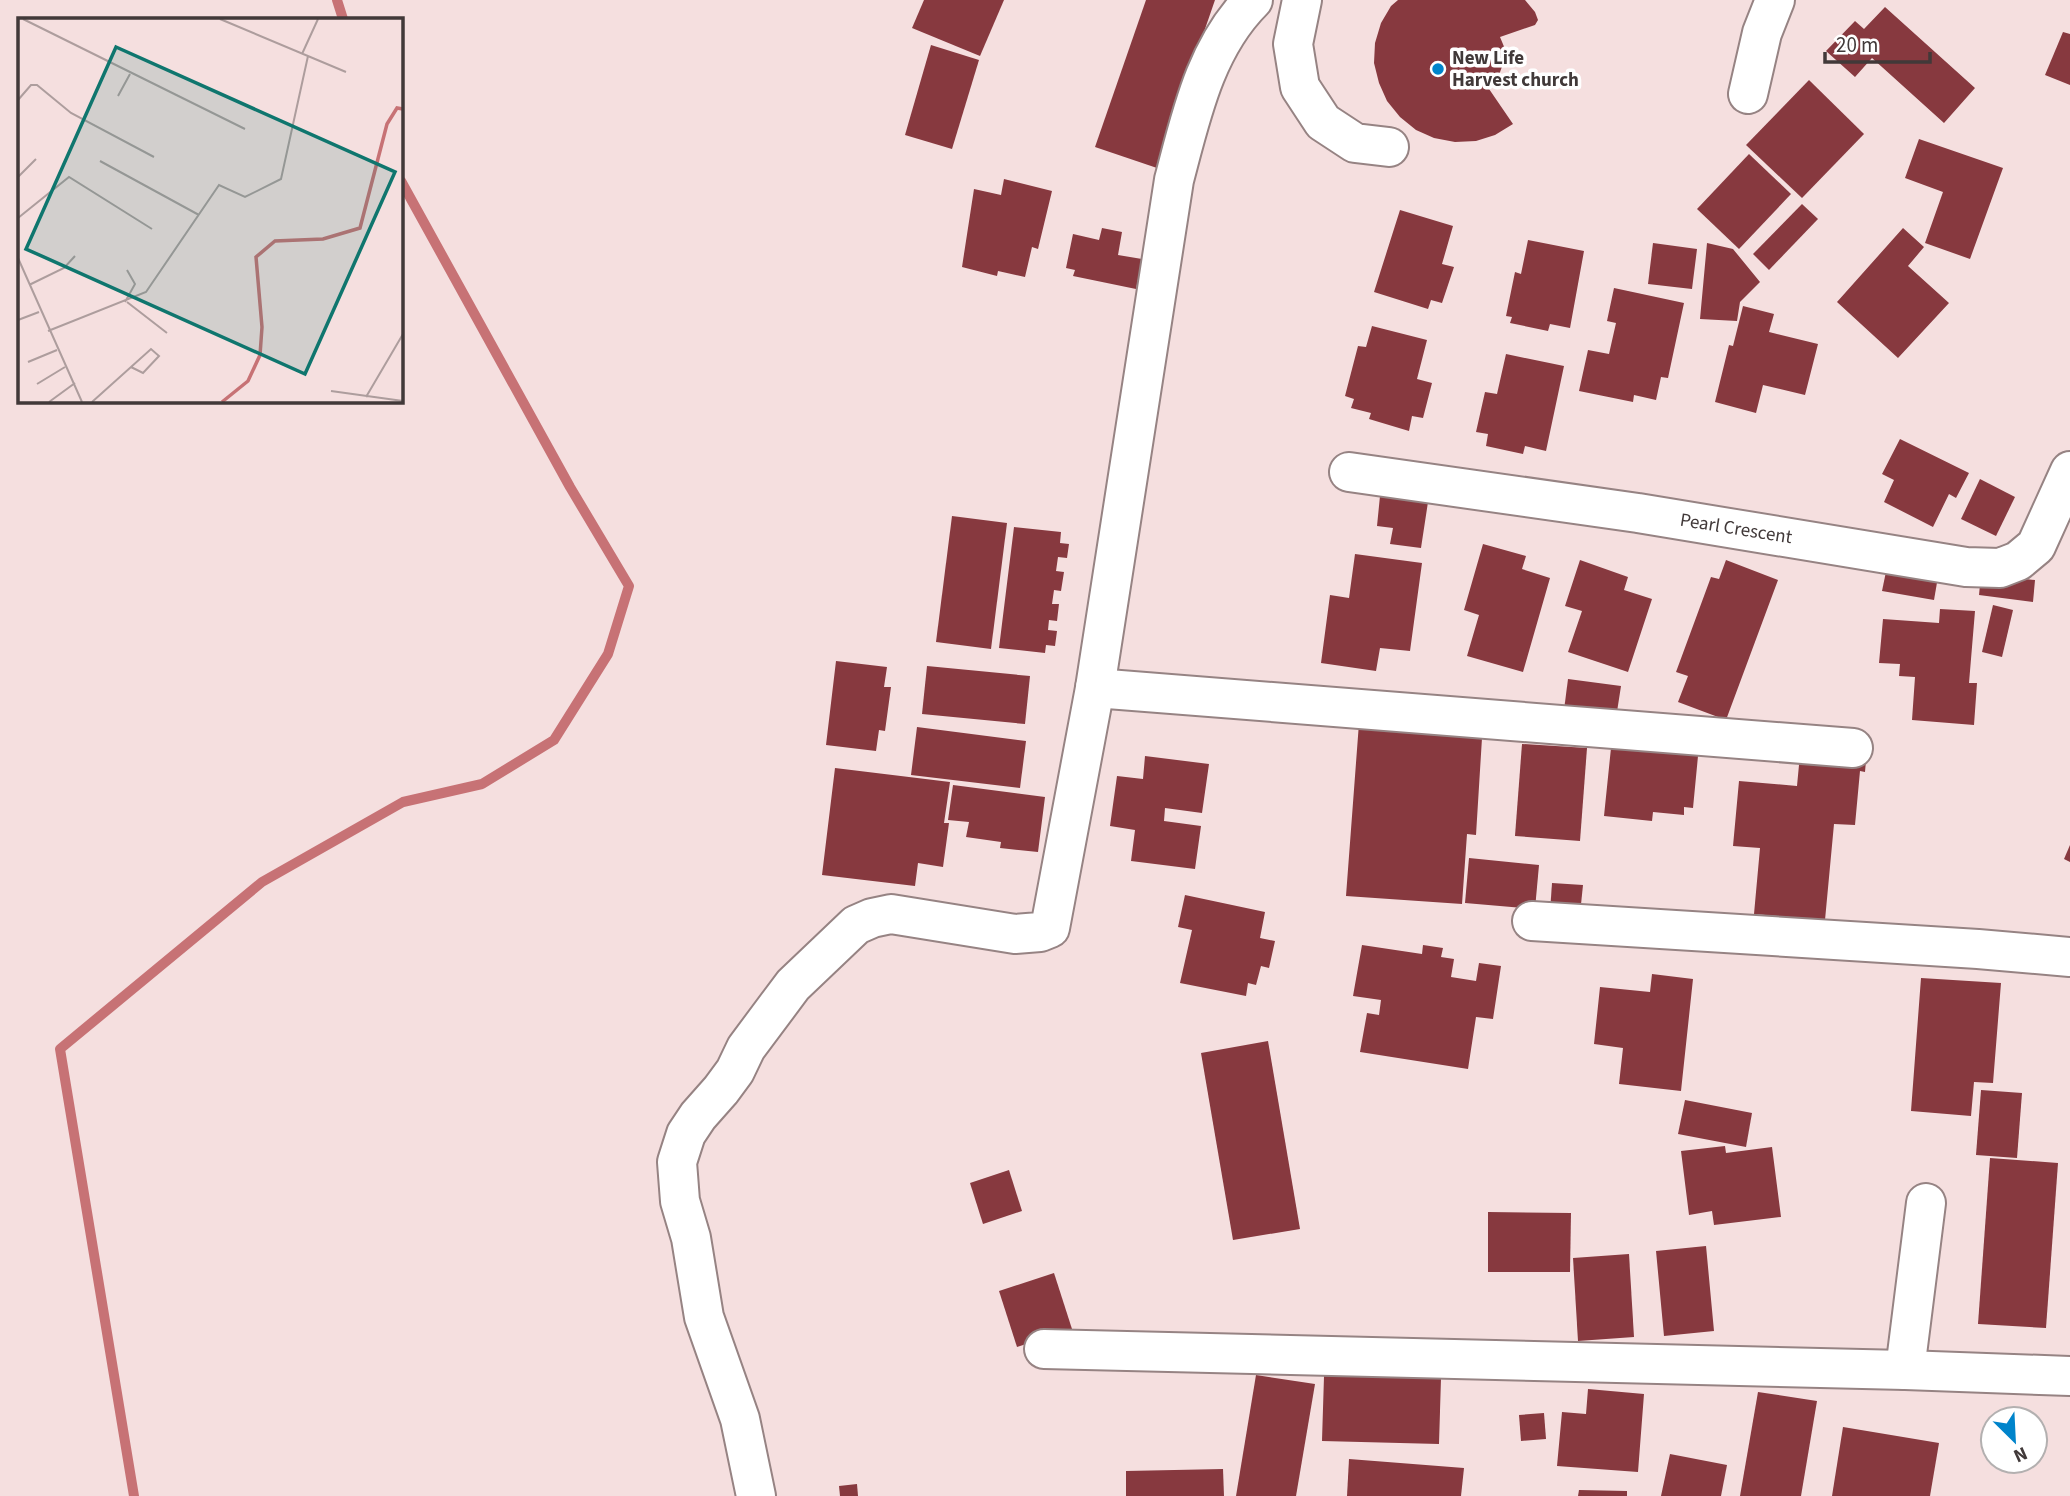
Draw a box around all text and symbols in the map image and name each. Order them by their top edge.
inset map [18,18,402,402]
scale bar [1825,21,1930,65]
text: 20 m [1836,30,1878,60]
place label: New Life Harvest church [1452,45,1579,94]
marker: New Life Harvest church [1430,61,1446,77]
street label: Pearl Crescent [1678,507,1795,551]
north arrow [1979,1405,2049,1475]
text: N [2009,1439,2032,1469]

